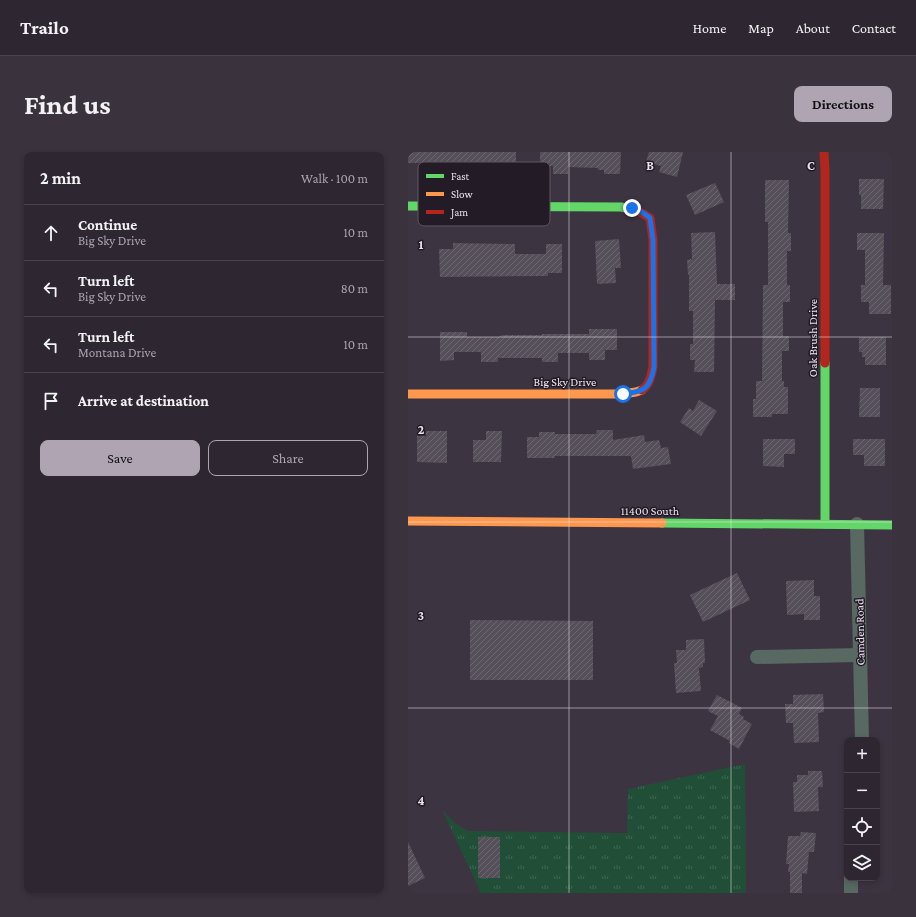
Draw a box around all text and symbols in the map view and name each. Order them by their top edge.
text: Trailo [20,17,69,38]
text: Home [693,20,726,36]
text: Map [748,20,774,36]
text: About [796,20,830,36]
text: Contact [852,20,896,36]
button: Directions [794,86,892,122]
text: Find us [24,89,111,120]
text: B [646,158,654,173]
text: C [807,158,815,173]
legend [418,162,550,226]
text: 2 min [40,169,81,188]
text: Fast [451,170,470,182]
text: Walk · 100 m [301,171,368,186]
text: Slow [451,188,473,200]
route end [623,199,641,217]
text: Jam [450,206,468,219]
text: Continue [78,217,137,233]
icon: ahead [40,222,62,244]
text: 10 m [343,225,368,240]
text: Big Sky Drive [78,233,146,248]
text: 1 [419,237,424,252]
text: Turn left [78,273,134,289]
icon: left [40,278,62,300]
text: 80 m [341,281,368,296]
text: Big Sky Drive [78,289,146,304]
street label: Oak Brush Drive [806,299,820,377]
text: Turn left [78,329,134,345]
icon: left [40,334,62,356]
text: 10 m [343,337,368,352]
text: Montana Drive [78,345,156,360]
street label: Big Sky Drive [534,375,596,389]
route start [614,385,632,403]
icon: arrive [40,390,62,412]
text: Arrive at destination [78,393,209,409]
text: 2 [418,422,425,437]
button: Save [40,440,200,476]
button: Share [208,440,368,476]
street label: 11400 South [621,504,680,518]
street label: Camden Road [852,598,868,666]
text: 3 [418,608,424,623]
map controls [844,737,880,881]
button: + [844,737,880,773]
button: − [844,773,880,809]
text: 4 [417,793,425,808]
button: locate [844,809,880,845]
button: layers [844,845,880,881]

